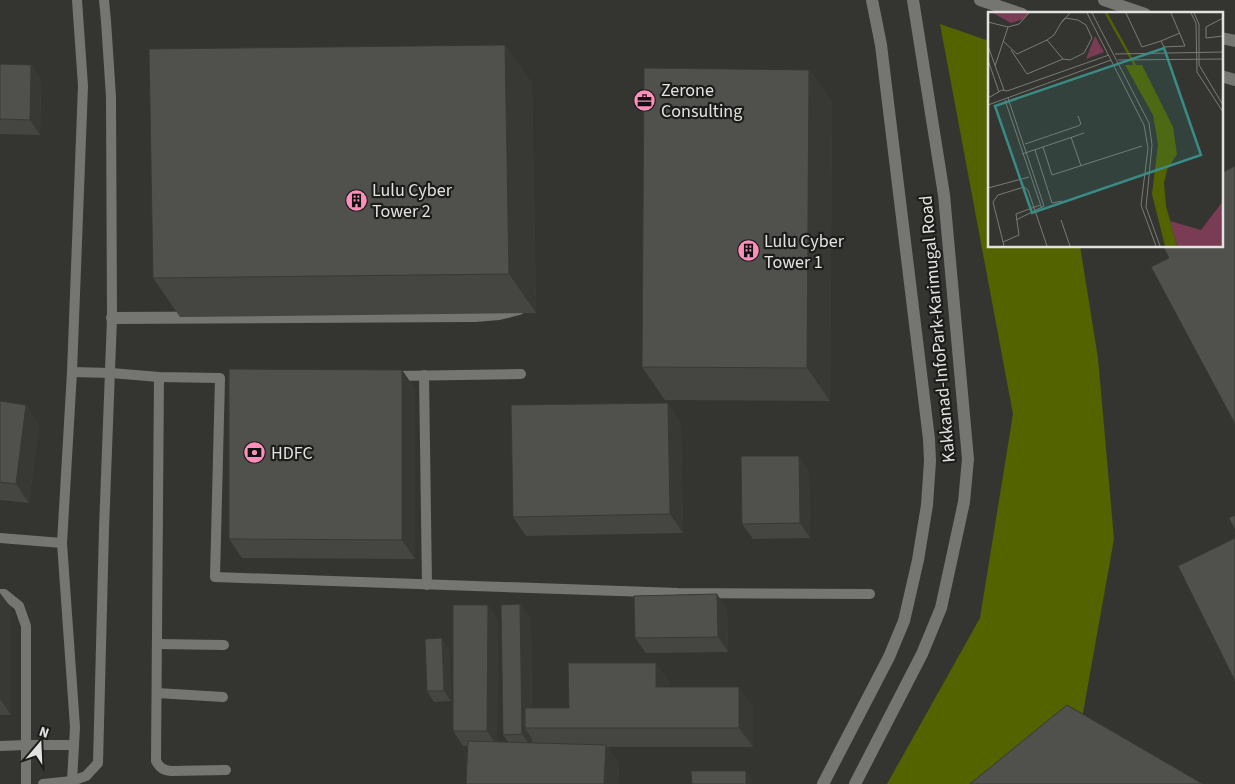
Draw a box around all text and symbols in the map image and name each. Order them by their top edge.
inset map [988,12,1222,248]
place label: Zerone Consulting [661,78,742,124]
office icon: Zerone Consulting [633,88,657,112]
place label: Lulu Cyber Tower 2 [372,178,453,224]
building icon: Lulu Cyber Tower 2 [344,188,368,212]
street label: Kakkanad-InfoPark-Karimugal Road [913,194,962,464]
place label: Lulu Cyber Tower 1 [764,229,845,275]
building icon: Lulu Cyber Tower 1 [736,239,760,263]
bank icon: HDFC [243,441,267,465]
place label: HDFC [271,441,313,466]
north arrow [15,719,65,769]
text: N [36,722,52,744]

